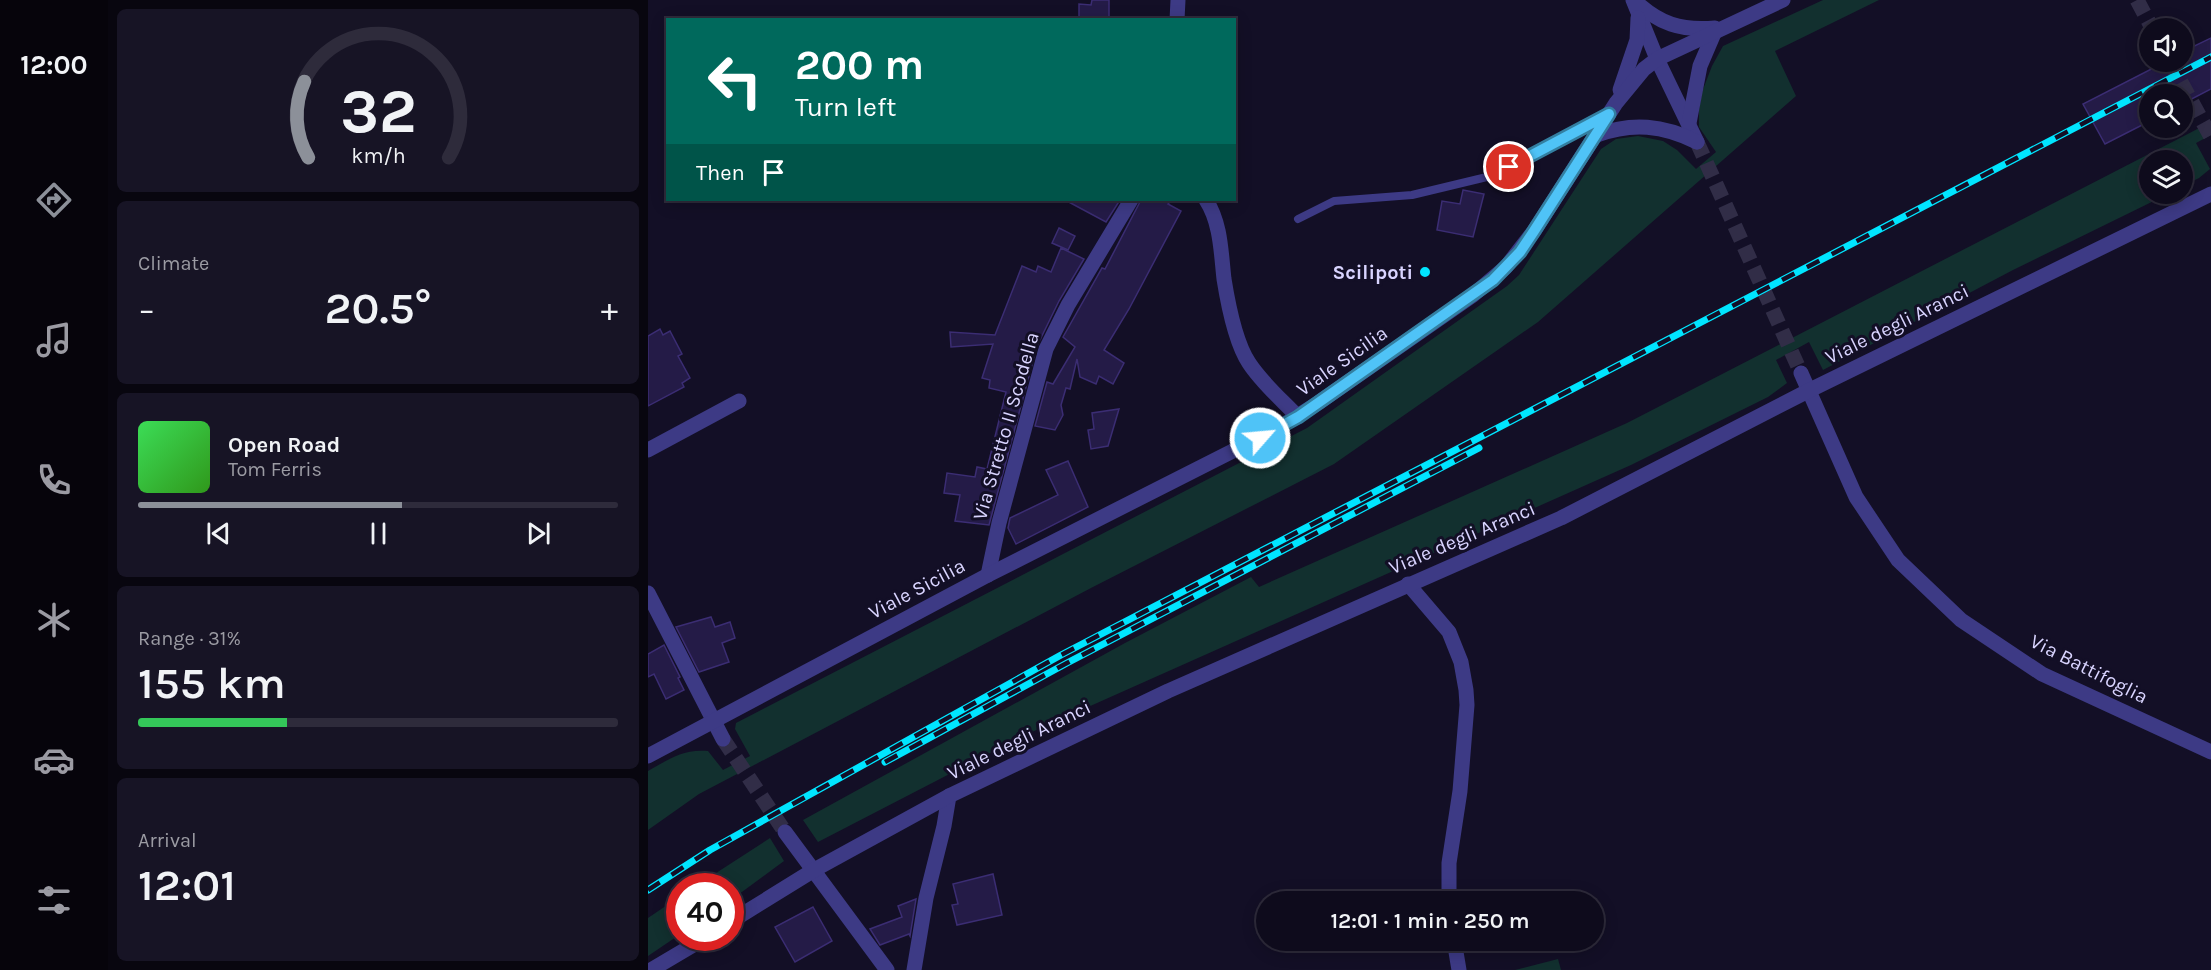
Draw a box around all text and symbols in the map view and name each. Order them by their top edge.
map controls [2139,18,2193,204]
button: sound [2139,18,2193,72]
text: 200 m [795,40,924,90]
icon: left [696,42,774,120]
text: 12:00 [20,49,88,81]
text: 32 [340,75,416,148]
button: search [2139,84,2193,138]
text: Turn left [795,91,896,123]
pin [1483,141,1534,192]
text: km/h [351,143,405,168]
icon: arrive [1492,150,1525,183]
button: layers [2139,150,2193,204]
icon: arrive [757,156,790,189]
text: Then [696,160,745,186]
icon: directions [33,179,75,221]
text: Climate [138,252,209,275]
place label: Scilipoti [1332,261,1413,284]
marker: Scilipoti [1418,265,1432,279]
street label: Viale degli Aranci [1822,279,1972,369]
text: 20.5° [325,282,431,334]
text: − [138,290,155,328]
text: + [601,290,618,328]
icon: music [33,319,75,361]
street label: Viale Sicilia [1292,321,1392,401]
street label: Via Stretto II Scodella [968,329,1044,523]
position arrow [1228,406,1292,470]
text: Open Road [228,432,340,458]
text: Tom Ferris [228,458,322,481]
icon: phone [33,459,75,501]
street label: Viale degli Aranci [1385,497,1539,579]
icon: previous [202,517,235,550]
icon: pause [362,517,395,550]
icon: next [522,517,555,550]
street label: Viale Sicilia [865,554,969,624]
icon: climate [33,599,75,641]
text: Range · 31% [138,627,241,650]
street label: Via Battifoglia [2026,629,2152,709]
text: 155 km [138,657,286,709]
street label: Viale degli Aranci [944,695,1094,785]
icon: car [33,739,75,781]
text: Arrival [138,829,197,852]
text: 12:01 [138,859,236,911]
speed limit sign: 40 [666,873,744,951]
icon: filters [33,879,75,921]
text: 12:01 · 1 min · 250 m [1330,908,1530,934]

